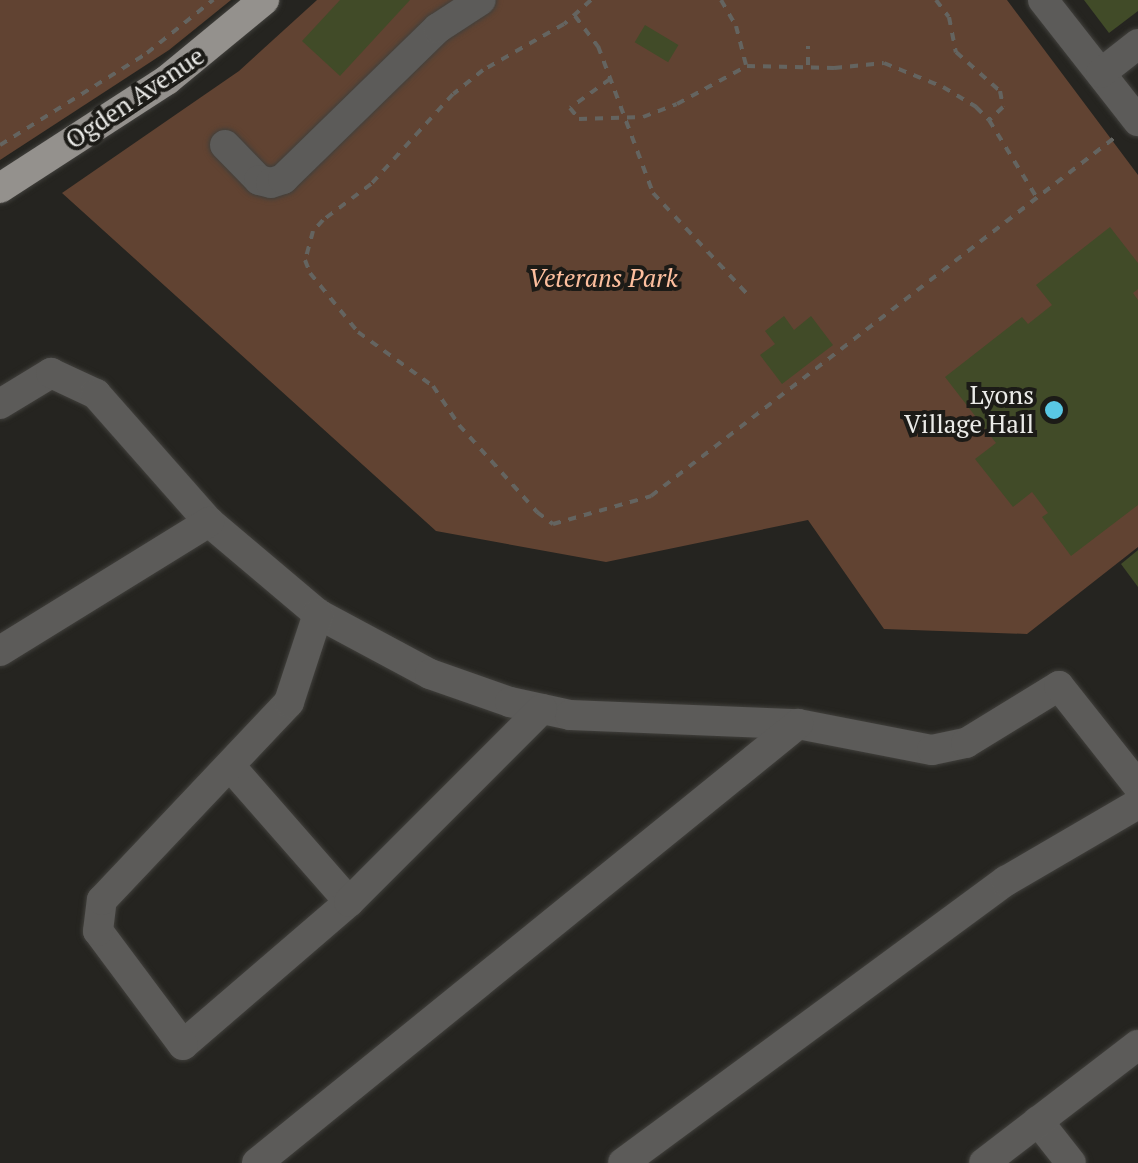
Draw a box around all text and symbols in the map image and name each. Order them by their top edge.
street label: Ogden Avenue [60,41,210,155]
park label: Veterans Park [528,263,678,293]
place label: Lyons Village Hall [904,381,1034,440]
marker: Lyons Village Hall [1043,399,1065,421]

